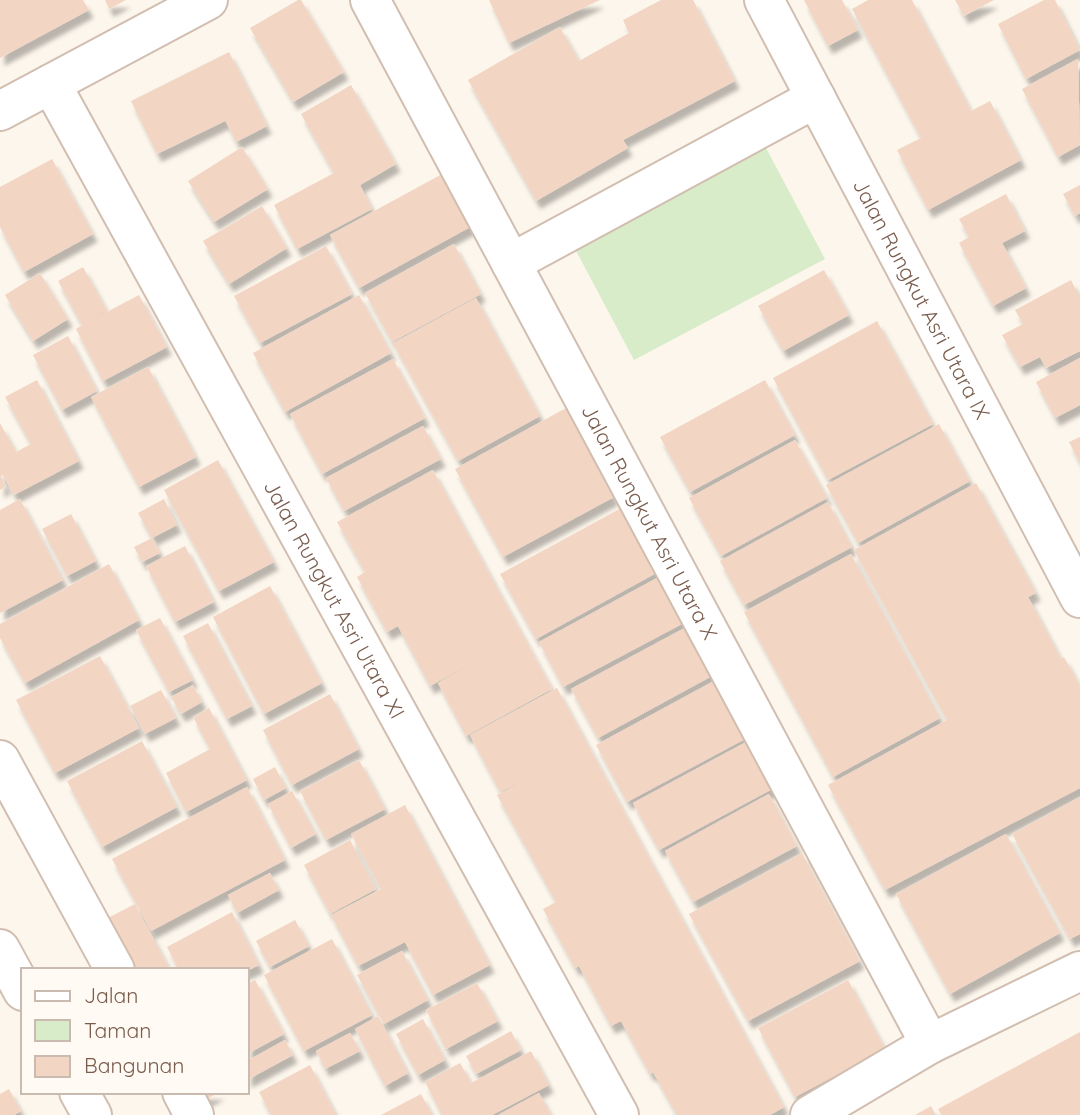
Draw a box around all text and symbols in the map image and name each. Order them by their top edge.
street label: Jalan Rungkut Asri Utara IX [848,174,996,424]
street label: Jalan Rungkut Asri Utara X [576,400,724,644]
street label: Jalan Rungkut Asri Utara XI [259,475,411,723]
legend [21,968,248,1094]
text: Jalan [84,982,138,1008]
text: Taman [84,1017,151,1043]
text: Bangunan [84,1052,184,1078]

